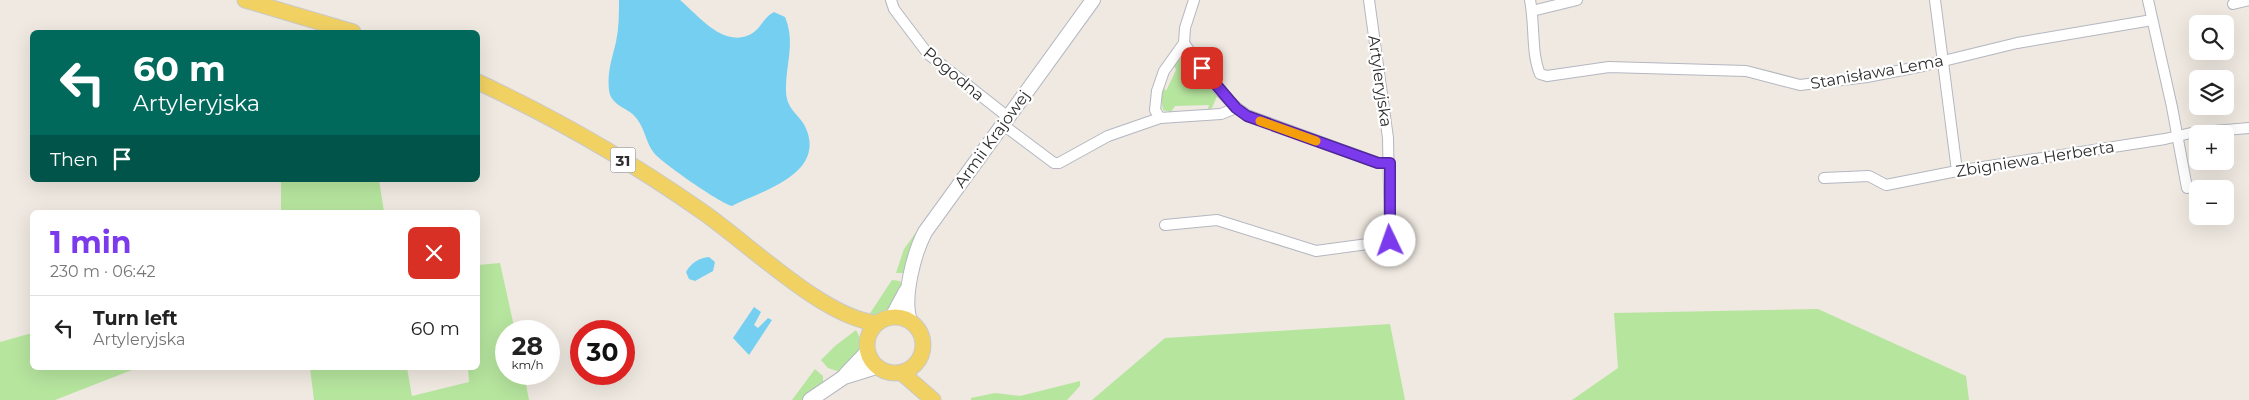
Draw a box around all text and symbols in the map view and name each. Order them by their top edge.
map controls [2189,15,2234,225]
button: search [2189,15,2234,60]
street label: Artyleryjska [1364,34,1396,128]
street label: Pogodna [920,43,988,105]
text: 60 m [133,47,226,90]
pin [1181,47,1223,89]
icon: left [50,50,115,115]
street label: Stanisława Lema [1809,51,1945,93]
icon: arrive [1188,54,1216,82]
button: layers [2189,70,2234,115]
street label: Armii Krajowej [950,87,1034,191]
text: Artyleryjska [133,90,260,117]
button: + [2189,125,2234,170]
street label: Zbigniewa Herberta [1954,137,2116,181]
icon: arrive [108,145,136,173]
text: Then [50,148,98,171]
road number: 31 [610,148,636,172]
button: − [2189,180,2234,225]
position arrow [1363,214,1415,266]
text: 1 min [50,224,131,261]
button: close [408,227,460,279]
text: 230 m · 06:42 [50,262,156,281]
text: Turn left [93,307,178,330]
icon: left [50,314,78,342]
text: 60 m [411,317,460,340]
speed limit sign: 30 [570,320,635,385]
text: Artyleryjska [93,330,185,349]
text: 28 [512,331,543,361]
text: km/h [511,357,544,372]

